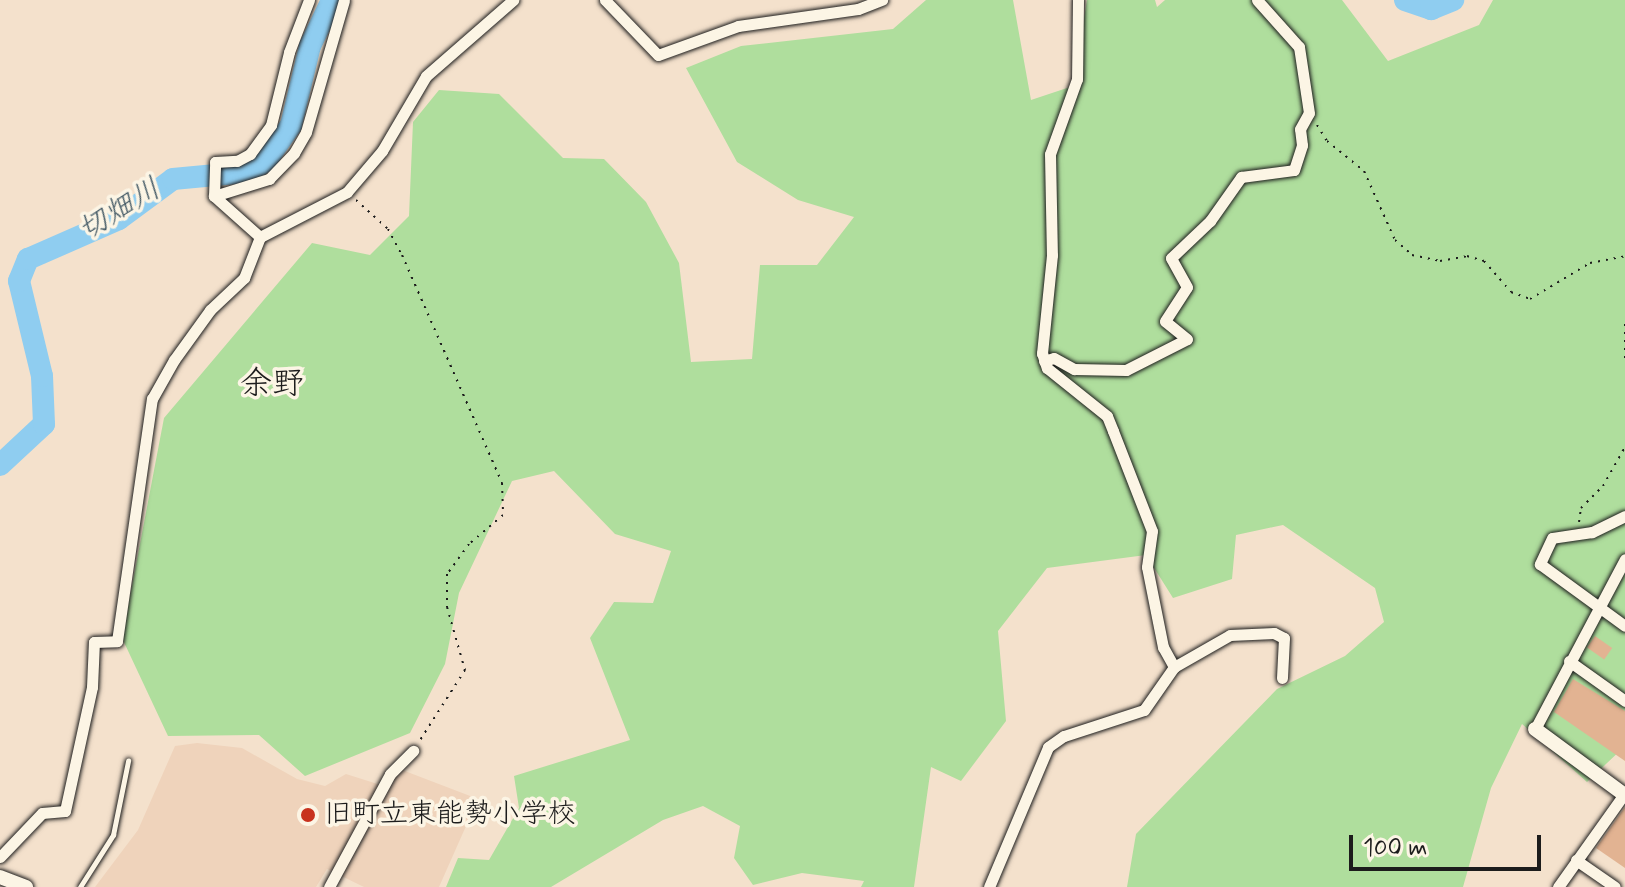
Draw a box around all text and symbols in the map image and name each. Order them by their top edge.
water label: 切畑川 [72,171,168,249]
district label: 余野 [240,365,304,403]
place label: 旧町立東能勢小学校 [324,798,576,832]
marker: 旧町立東能勢小学校 [299,806,317,824]
scale bar [1353,819,1545,869]
text: 100 m [1363,833,1427,864]

